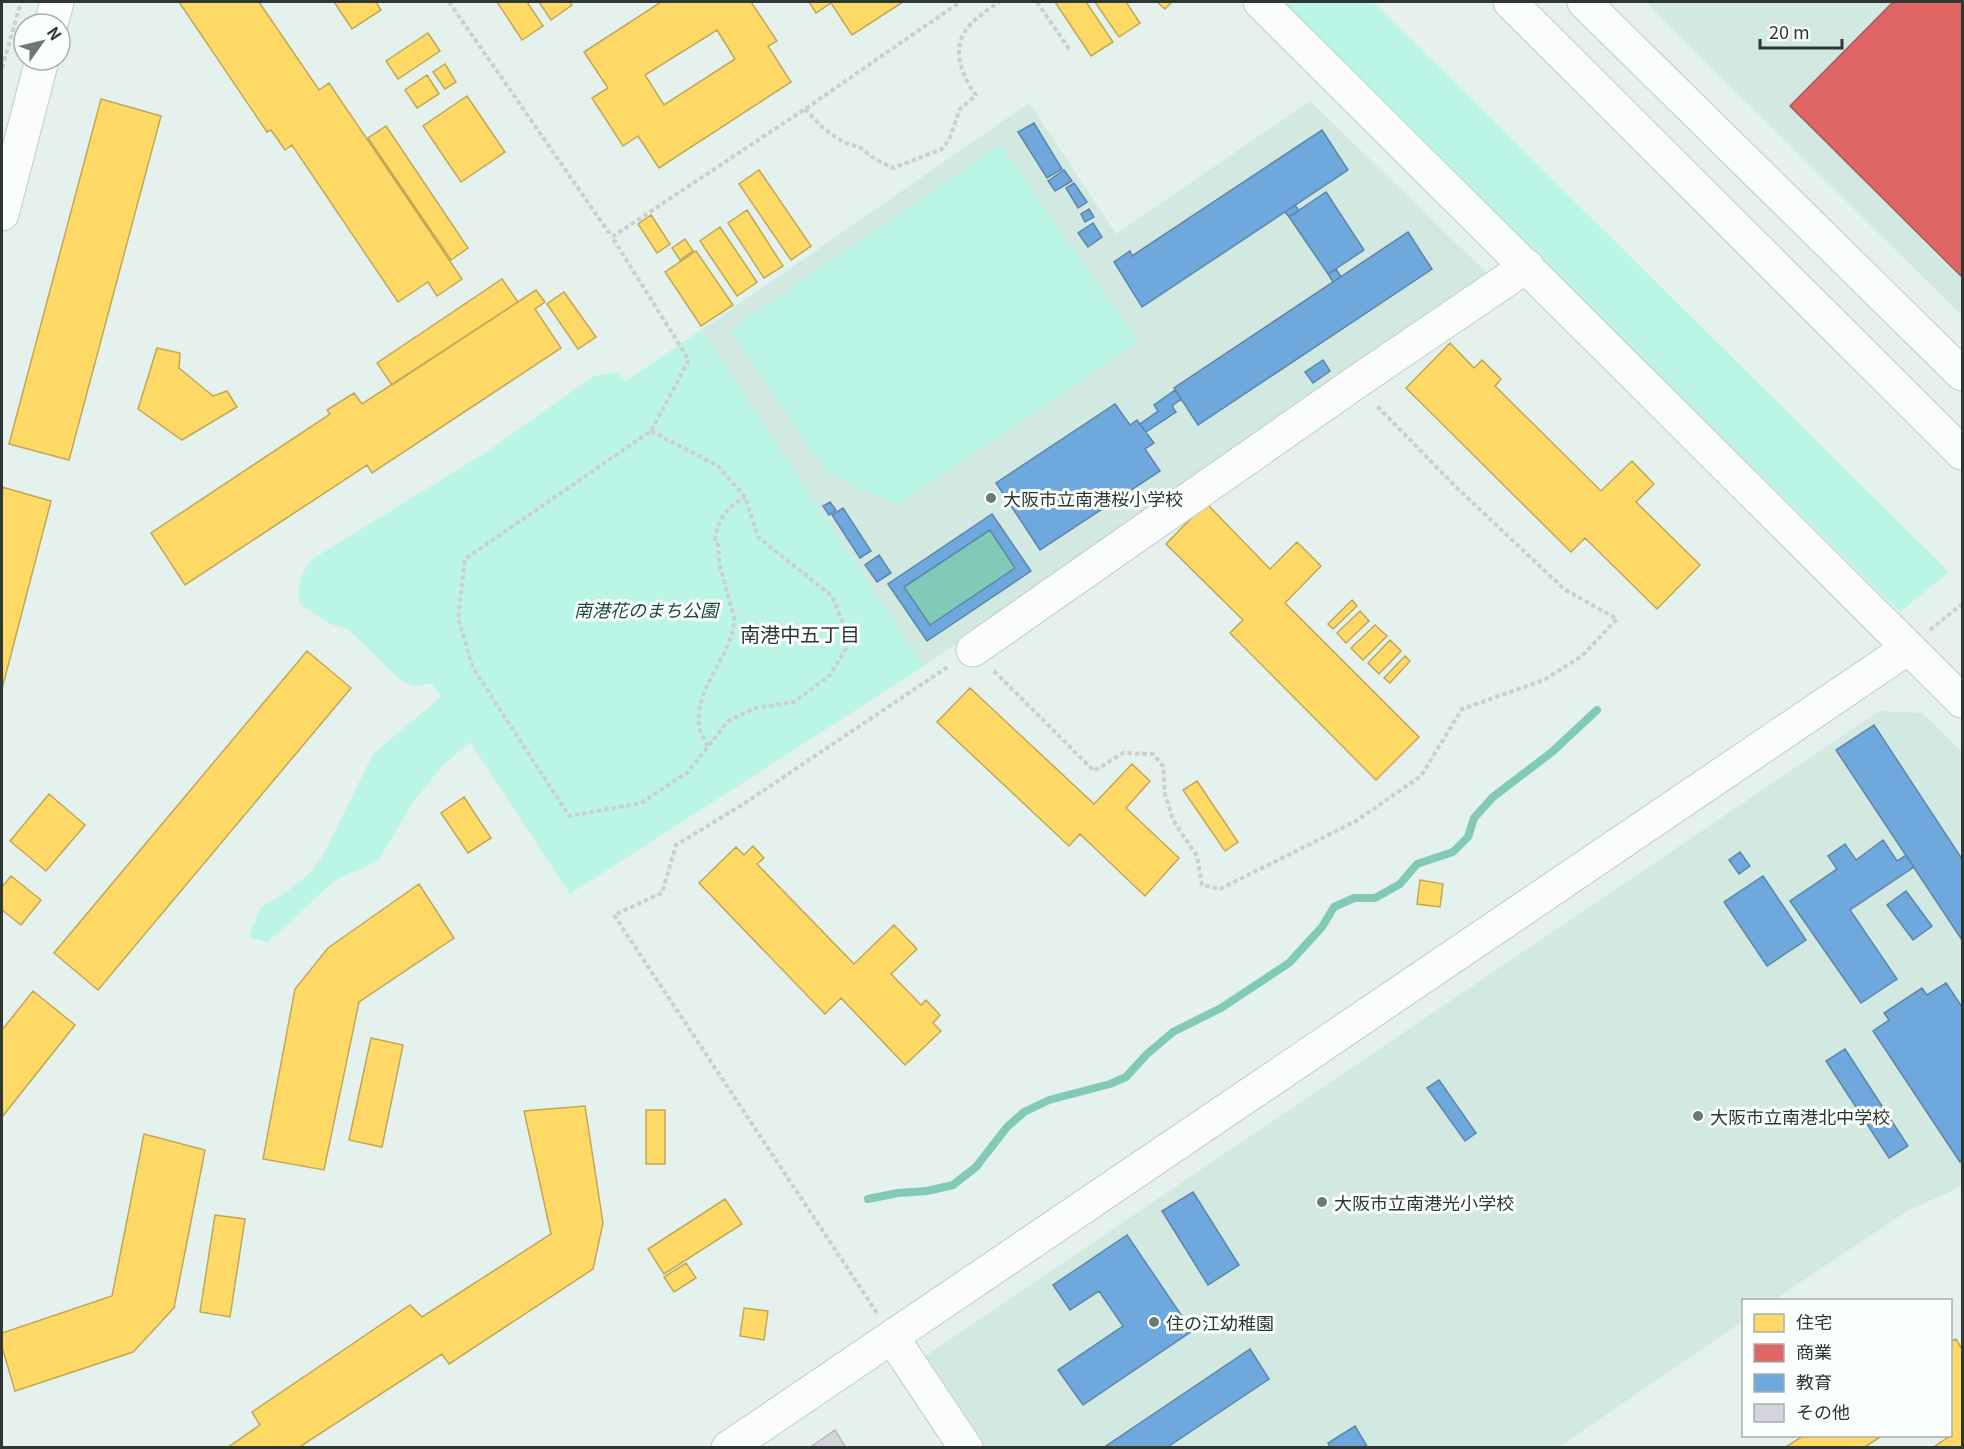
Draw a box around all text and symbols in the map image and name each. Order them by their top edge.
north arrow [12,12,72,72]
scale bar [1760,12,1842,50]
text: 20 m [1769,18,1810,44]
text: N [42,21,69,45]
place label: 大阪市立南港桜小学校 [1003,485,1183,511]
marker: 大阪市立南港桜小学校 [984,491,998,505]
park label: 南港花のまち公園 [574,596,721,622]
district label: 南港中五丁目 [740,619,860,648]
place label: 大阪市立南港北中学校 [1710,1103,1890,1129]
marker: 大阪市立南港北中学校 [1691,1109,1705,1123]
place label: 大阪市立南港光小学校 [1334,1189,1514,1215]
marker: 大阪市立南港光小学校 [1315,1195,1329,1209]
legend [1742,1299,1952,1437]
text: 住宅 [1796,1308,1832,1334]
place label: 住の江幼稚園 [1166,1309,1274,1335]
marker: 住の江幼稚園 [1147,1315,1161,1329]
text: 商業 [1796,1338,1832,1364]
text: 教育 [1796,1368,1832,1394]
text: その他 [1796,1398,1850,1424]

